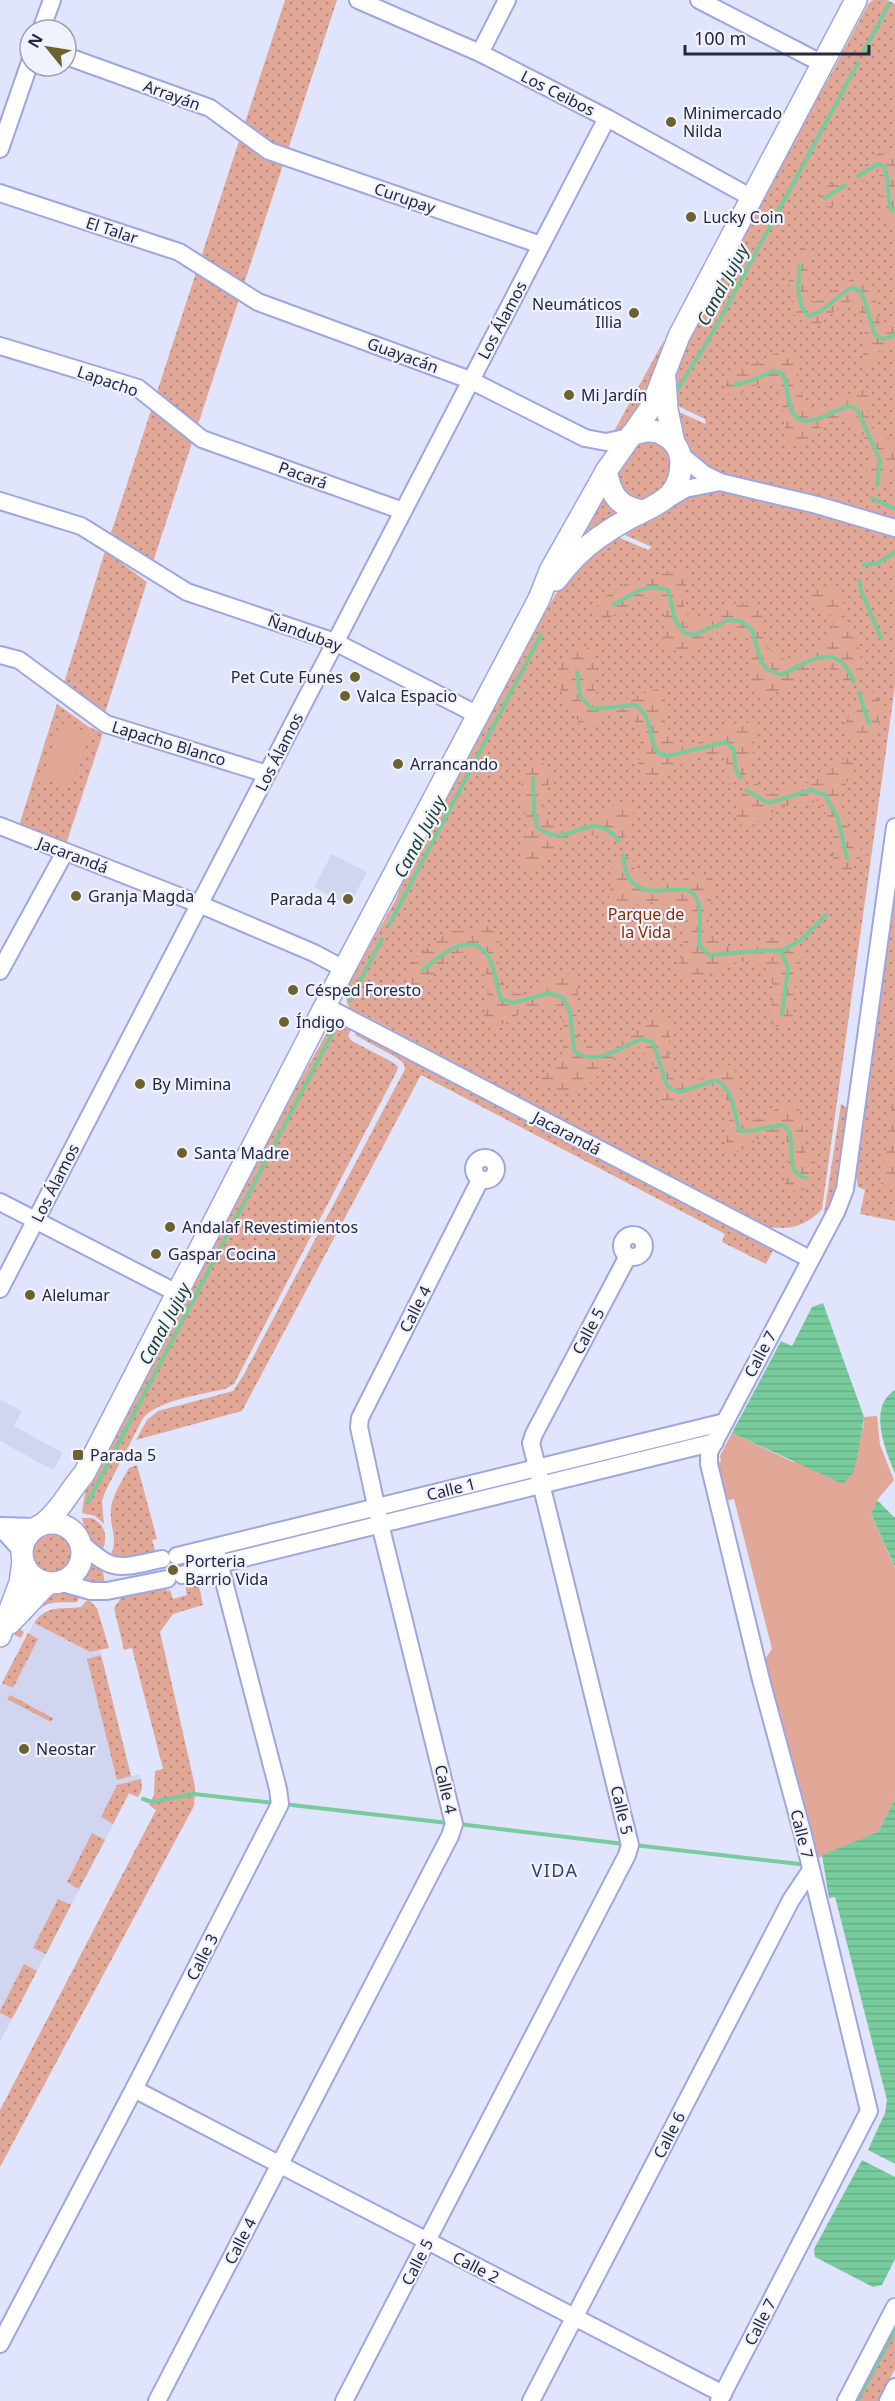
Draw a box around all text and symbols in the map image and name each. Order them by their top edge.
north arrow [18,18,78,78]
scale bar [685,18,870,56]
text: 100 m [694,26,746,50]
text: N [22,29,48,52]
street label: Los Ceibos [517,65,599,121]
street label: Arrayán [140,75,204,115]
place label: Minimercado Nilda [683,102,782,142]
marker: Minimercado Nilda [664,115,678,129]
street label: Curupay [371,177,439,219]
place label: Lucky Coin [703,206,784,228]
marker: Lucky Coin [684,210,698,224]
street label: El Talar [83,211,141,249]
water label: Canal Jujuy [690,238,754,330]
street label: Los Álamos [472,277,532,363]
place label: Neumáticos Illia [532,293,622,333]
marker: Neumáticos Illia [627,306,641,320]
street label: Guayacán [364,332,442,378]
street label: Lapacho [74,360,142,402]
place label: Mi Jardín [581,384,647,406]
marker: Mi Jardín [562,388,576,402]
street label: Pacará [275,456,331,494]
street label: Ñandubay [265,609,346,657]
place label: Pet Cute Funes [231,666,343,688]
marker: Pet Cute Funes [348,670,362,684]
place label: Valca Espacio [357,685,457,707]
marker: Valca Espacio [338,689,352,703]
street label: Los Álamos [250,709,308,795]
street label: Lapacho Blanco [109,715,229,771]
place label: Arrancando [410,753,498,775]
marker: Arrancando [391,757,405,771]
water label: Canal Jujuy [387,790,451,882]
street label: Jacarandá [33,831,111,879]
place label: Granja Magda [88,885,194,907]
place label: Parada 4 [270,888,336,910]
marker: Granja Magda [69,889,83,903]
marker: Parada 4 [341,892,355,906]
park label: Parque de la Vida [608,903,684,943]
place label: Césped Foresto [305,979,421,1001]
marker: Césped Foresto [286,983,300,997]
place label: Índigo [296,1011,345,1033]
marker: Índigo [277,1015,291,1029]
place label: By Mimina [152,1073,231,1095]
marker: By Mimina [133,1077,147,1091]
street label: Jacarandá [527,1105,605,1160]
street label: Los Álamos [26,1140,84,1226]
place label: Santa Madre [194,1142,289,1164]
marker: Santa Madre [175,1146,189,1160]
place label: Andalaf Revestimientos [182,1216,358,1238]
marker: Andalaf Revestimientos [163,1220,177,1234]
place label: Gaspar Cocina [168,1243,276,1265]
marker: Gaspar Cocina [149,1247,163,1261]
water label: Canal Jujuy [132,1277,196,1369]
street label: Calle 4 [394,1282,436,1336]
place label: Alelumar [42,1284,110,1306]
marker: Alelumar [23,1288,37,1302]
street label: Calle 5 [567,1304,609,1358]
street label: Calle 7 [739,1327,781,1381]
place label: Parada 5 [90,1444,156,1466]
marker: Parada 5 [71,1448,85,1462]
street label: Calle 1 [424,1472,478,1506]
place label: Porteria Barrio Vida [185,1550,268,1590]
marker: Porteria Barrio Vida [166,1563,180,1577]
place label: Neostar [36,1738,96,1760]
marker: Neostar [17,1742,31,1756]
street label: Calle 4 [430,1762,462,1816]
street label: Calle 5 [606,1783,638,1837]
street label: Calle 7 [785,1807,819,1861]
district label: VIDA [531,1858,579,1882]
street label: Calle 3 [181,1930,223,1984]
street label: Calle 6 [648,2108,690,2162]
street label: Calle 4 [219,2214,261,2268]
street label: Calle 5 [396,2235,438,2289]
street label: Calle 2 [449,2246,503,2288]
street label: Calle 7 [739,2295,781,2349]

